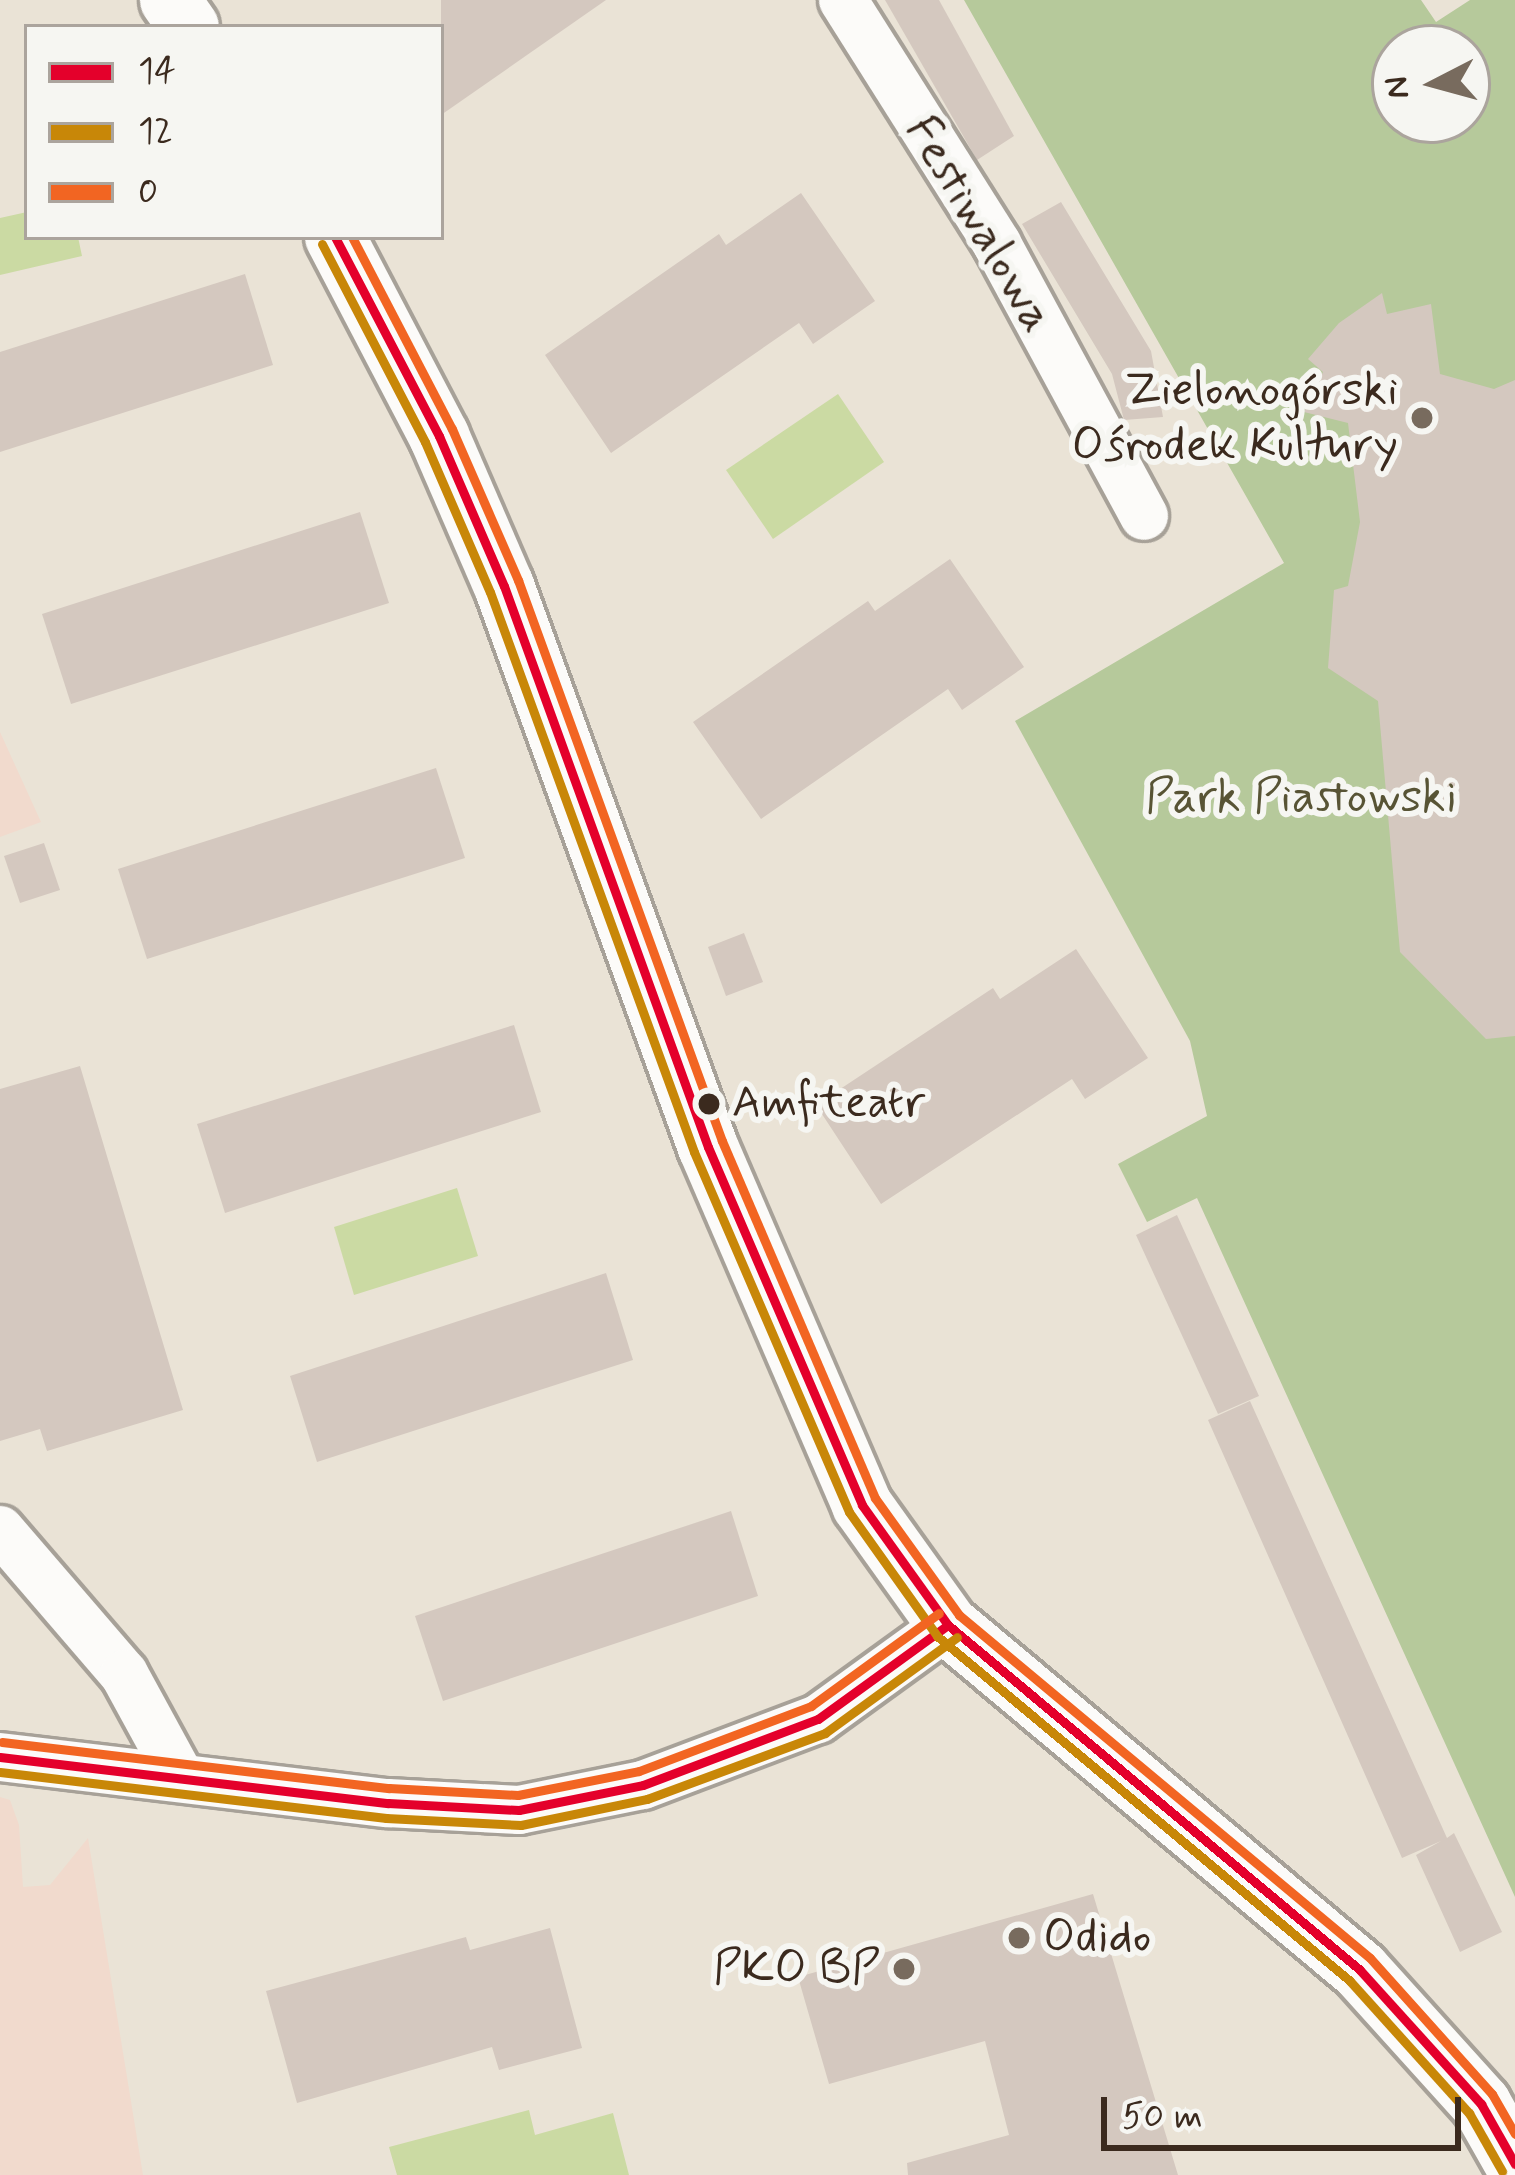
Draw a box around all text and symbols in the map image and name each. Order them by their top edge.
legend [24,24,444,240]
north arrow [1371,24,1491,144]
text: 14 [138,49,176,96]
text: N [1375,74,1421,101]
street label: Festiwalowa [892,105,1066,343]
text: 12 [138,109,173,156]
text: 0 [138,169,158,216]
place label: Zielonogórski Ośrodek Kultury [1061,361,1398,474]
marker: Zielonogórski Ośrodek Kultury [1409,405,1435,431]
park label: Park Piastowski [1145,769,1457,827]
place label: Amfiteatr [732,1077,925,1131]
marker: Amfiteatr [698,1093,720,1115]
place label: Odido [1043,1909,1151,1967]
marker: Odido [1006,1925,1032,1951]
place label: PKO BP [716,1940,880,1998]
marker: PKO BP [891,1956,917,1982]
scale bar [1107,2073,1467,2147]
text: 50 m [1122,2094,1203,2141]

